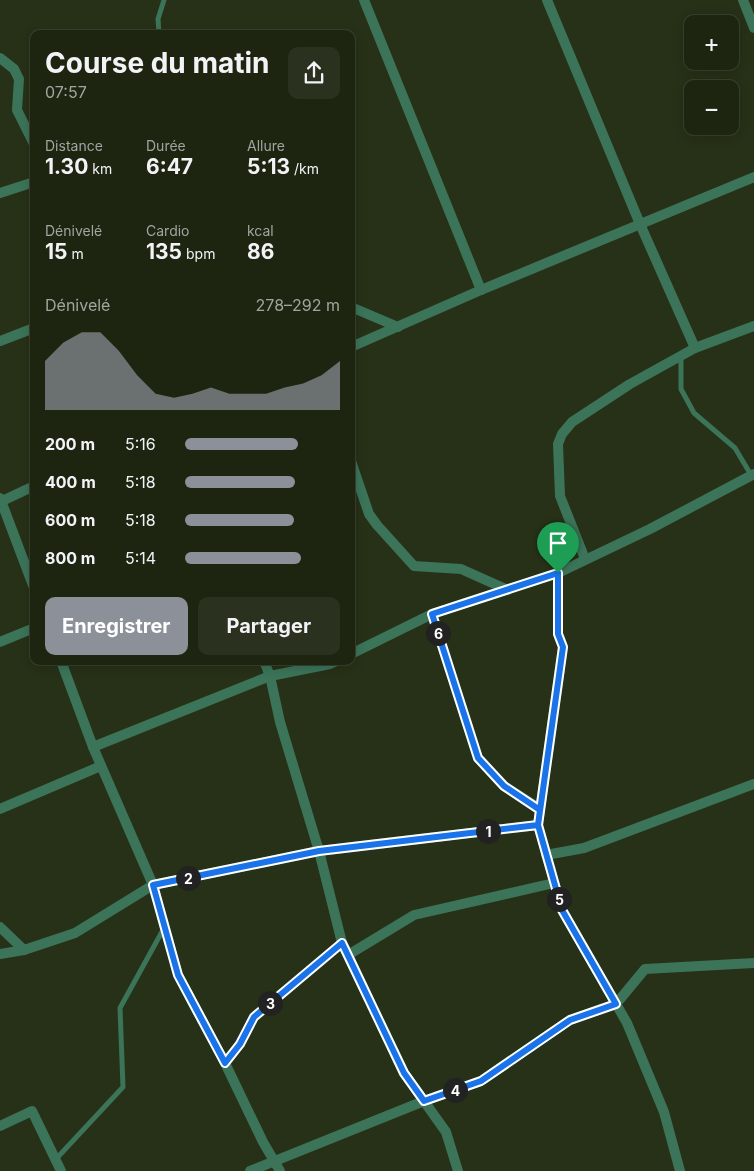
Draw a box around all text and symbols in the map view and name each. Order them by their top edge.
map controls [684,15,739,135]
button: + [684,15,739,70]
text: Course du matin [45,46,270,80]
button: share [288,47,340,99]
button: − [684,80,739,135]
text: 07:57 [45,82,87,102]
text: Distance [45,137,103,154]
text: Durée [146,137,186,154]
text: Allure [247,137,285,154]
text: 1.30 [45,154,88,179]
text: 6:47 [146,154,193,179]
text: 5:13 [247,154,290,179]
text: km [88,160,112,177]
text: /km [290,160,319,177]
text: Dénivelé [45,222,102,239]
text: Cardio [146,222,189,239]
text: kcal [247,222,274,239]
text: 15 [45,239,67,264]
text: 135 [146,239,182,264]
text: 86 [247,239,274,264]
text: m [67,245,84,262]
text: bpm [182,245,215,262]
text: Dénivelé [45,295,110,315]
text: 278–292 m [256,295,340,315]
text: 200 m [45,434,95,454]
text: 5:16 [125,434,156,454]
text: 400 m [45,472,96,492]
text: 5:18 [125,472,156,492]
text: 600 m [45,510,95,530]
text: 5:18 [125,510,156,530]
pin [537,522,579,573]
icon: arrive [544,529,572,557]
text: 800 m [45,548,95,568]
text: 5:14 [125,548,156,568]
button: Enregistrer [45,597,188,655]
button: Partager [198,597,340,655]
pin: 6 [426,620,450,646]
text: 6 [434,625,443,642]
pin: 1 [476,818,500,844]
text: 1 [485,823,492,840]
pin: 2 [176,866,200,890]
text: 2 [184,870,193,887]
pin: 5 [546,886,572,912]
text: 5 [555,891,564,908]
pin: 3 [258,990,282,1016]
text: 3 [266,995,275,1012]
pin: 4 [442,1078,468,1102]
text: 4 [451,1082,460,1099]

